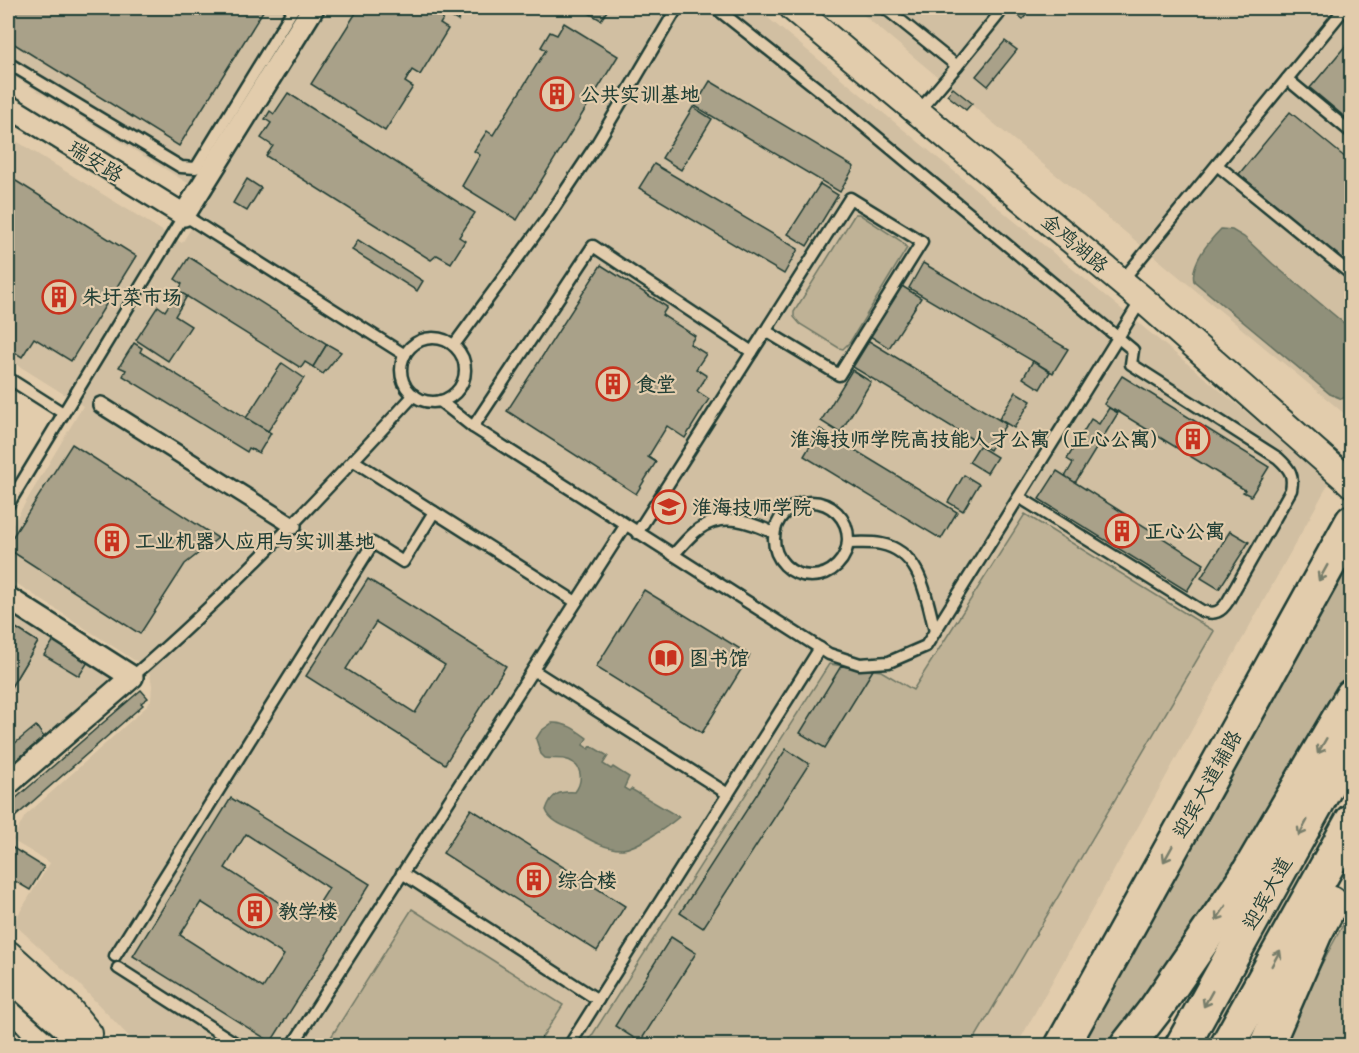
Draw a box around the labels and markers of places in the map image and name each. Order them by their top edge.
building icon: 公共实训基地 [539,76,575,112]
place label: 公共实训基地 [580,77,700,112]
building icon: 朱圩菜市场 [41,279,77,315]
place label: 朱圩菜市场 [82,280,182,315]
building icon: 食堂 [595,366,631,402]
place label: 食堂 [636,367,676,402]
building icon: 淮海技师学院高技能人才公寓（正心公寓） [1175,421,1211,457]
place label: 淮海技师学院高技能人才公寓（正心公寓） [790,422,1170,457]
school or university icon: 淮海技师学院 [651,489,687,525]
place label: 淮海技师学院 [692,490,812,525]
building icon: 正心公寓 [1104,513,1140,549]
place label: 正心公寓 [1145,514,1225,549]
building icon: 工业机器人应用与实训基地 [94,523,130,559]
place label: 工业机器人应用与实训基地 [135,524,375,559]
library icon: 图书馆 [648,640,684,676]
place label: 图书馆 [689,641,749,676]
building icon: 综合楼 [516,862,552,898]
place label: 综合楼 [557,863,617,898]
building icon: 教学楼 [237,893,273,929]
place label: 教学楼 [278,894,338,929]

